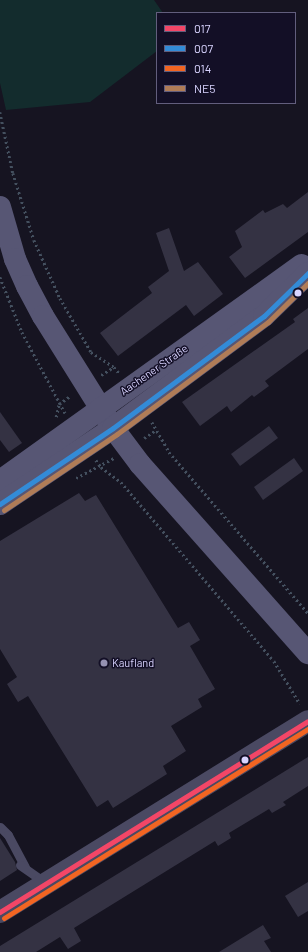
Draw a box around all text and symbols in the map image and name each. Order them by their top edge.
legend [156,12,296,104]
text: 017 [194,21,210,35]
text: 007 [194,41,213,55]
text: 014 [194,61,211,75]
text: NE5 [194,81,215,95]
unlabelled marker [293,288,303,298]
street label: Aachener Straße [118,342,190,398]
place label: Kaufland [112,656,154,670]
marker: Kaufland [99,658,109,668]
unlabelled marker [240,755,250,765]

